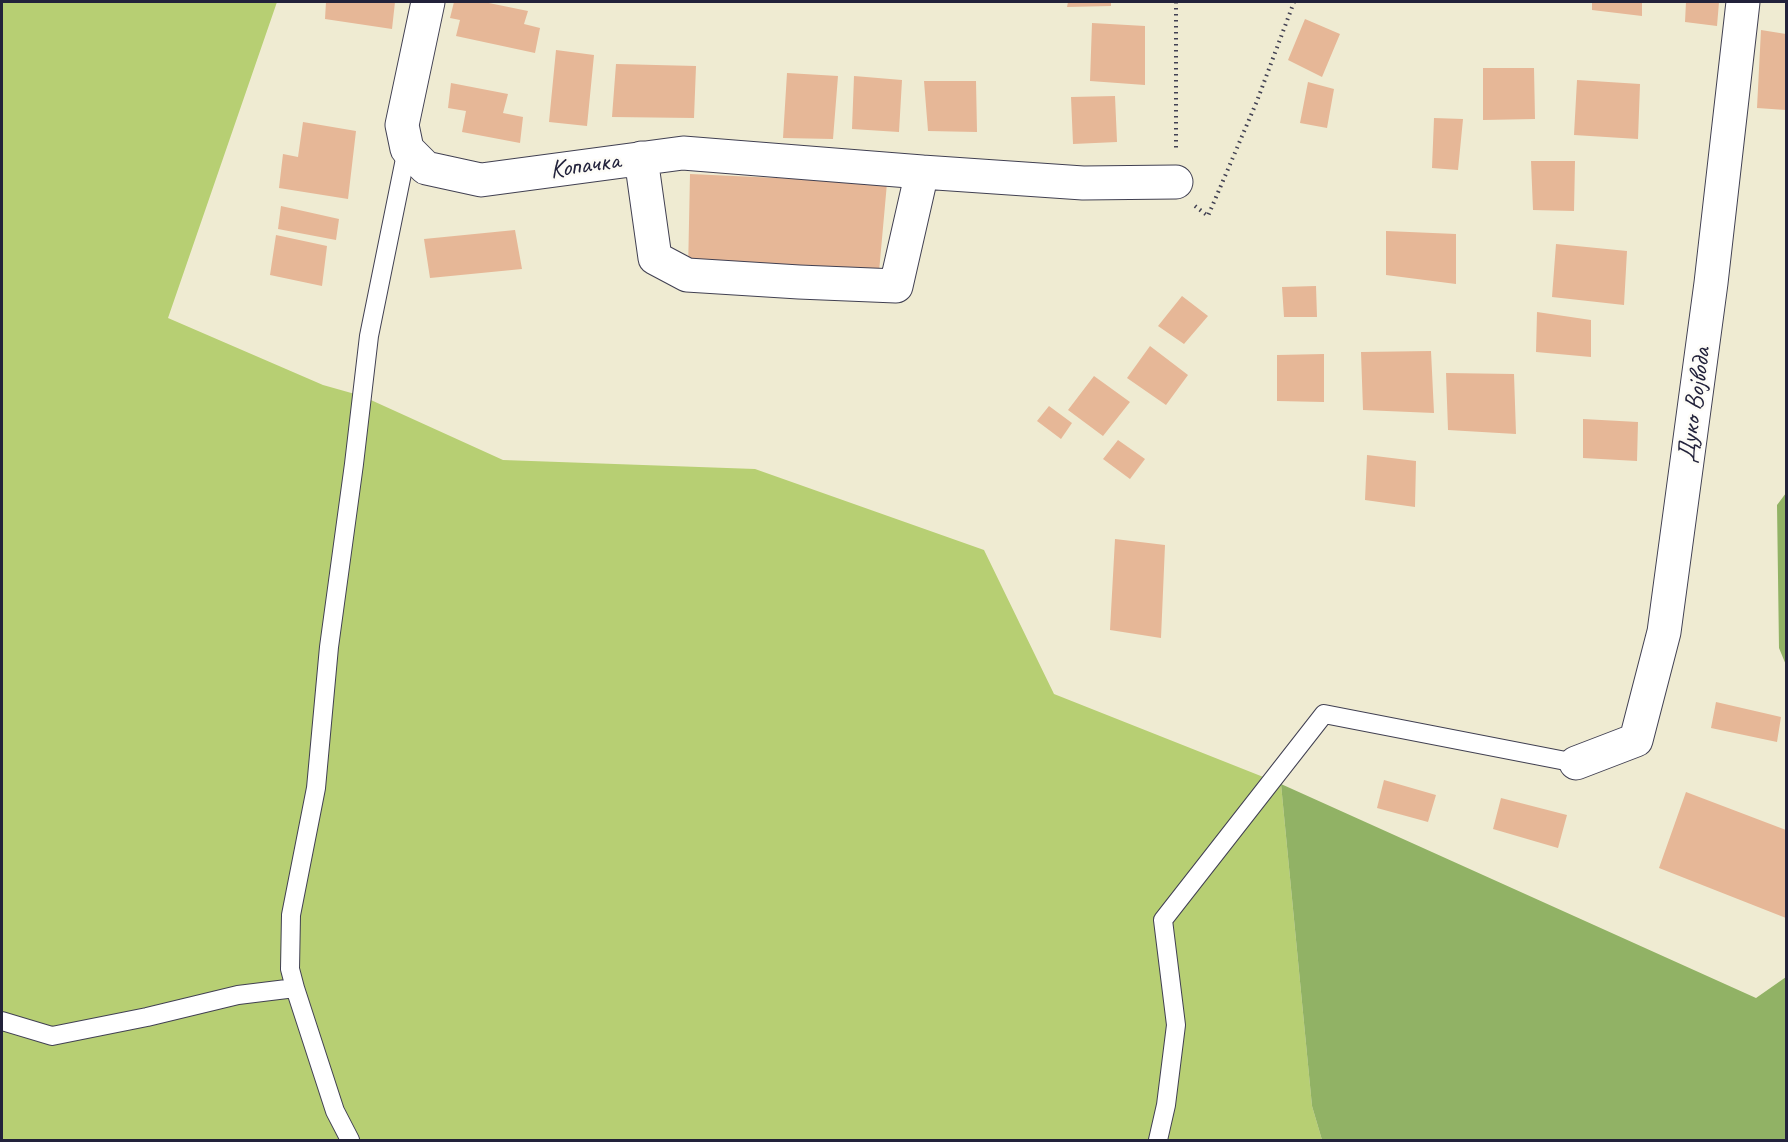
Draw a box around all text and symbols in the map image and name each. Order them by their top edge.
street label: Копачка [548,146,622,186]
street label: Дуко Војвода [1671,345,1719,465]

